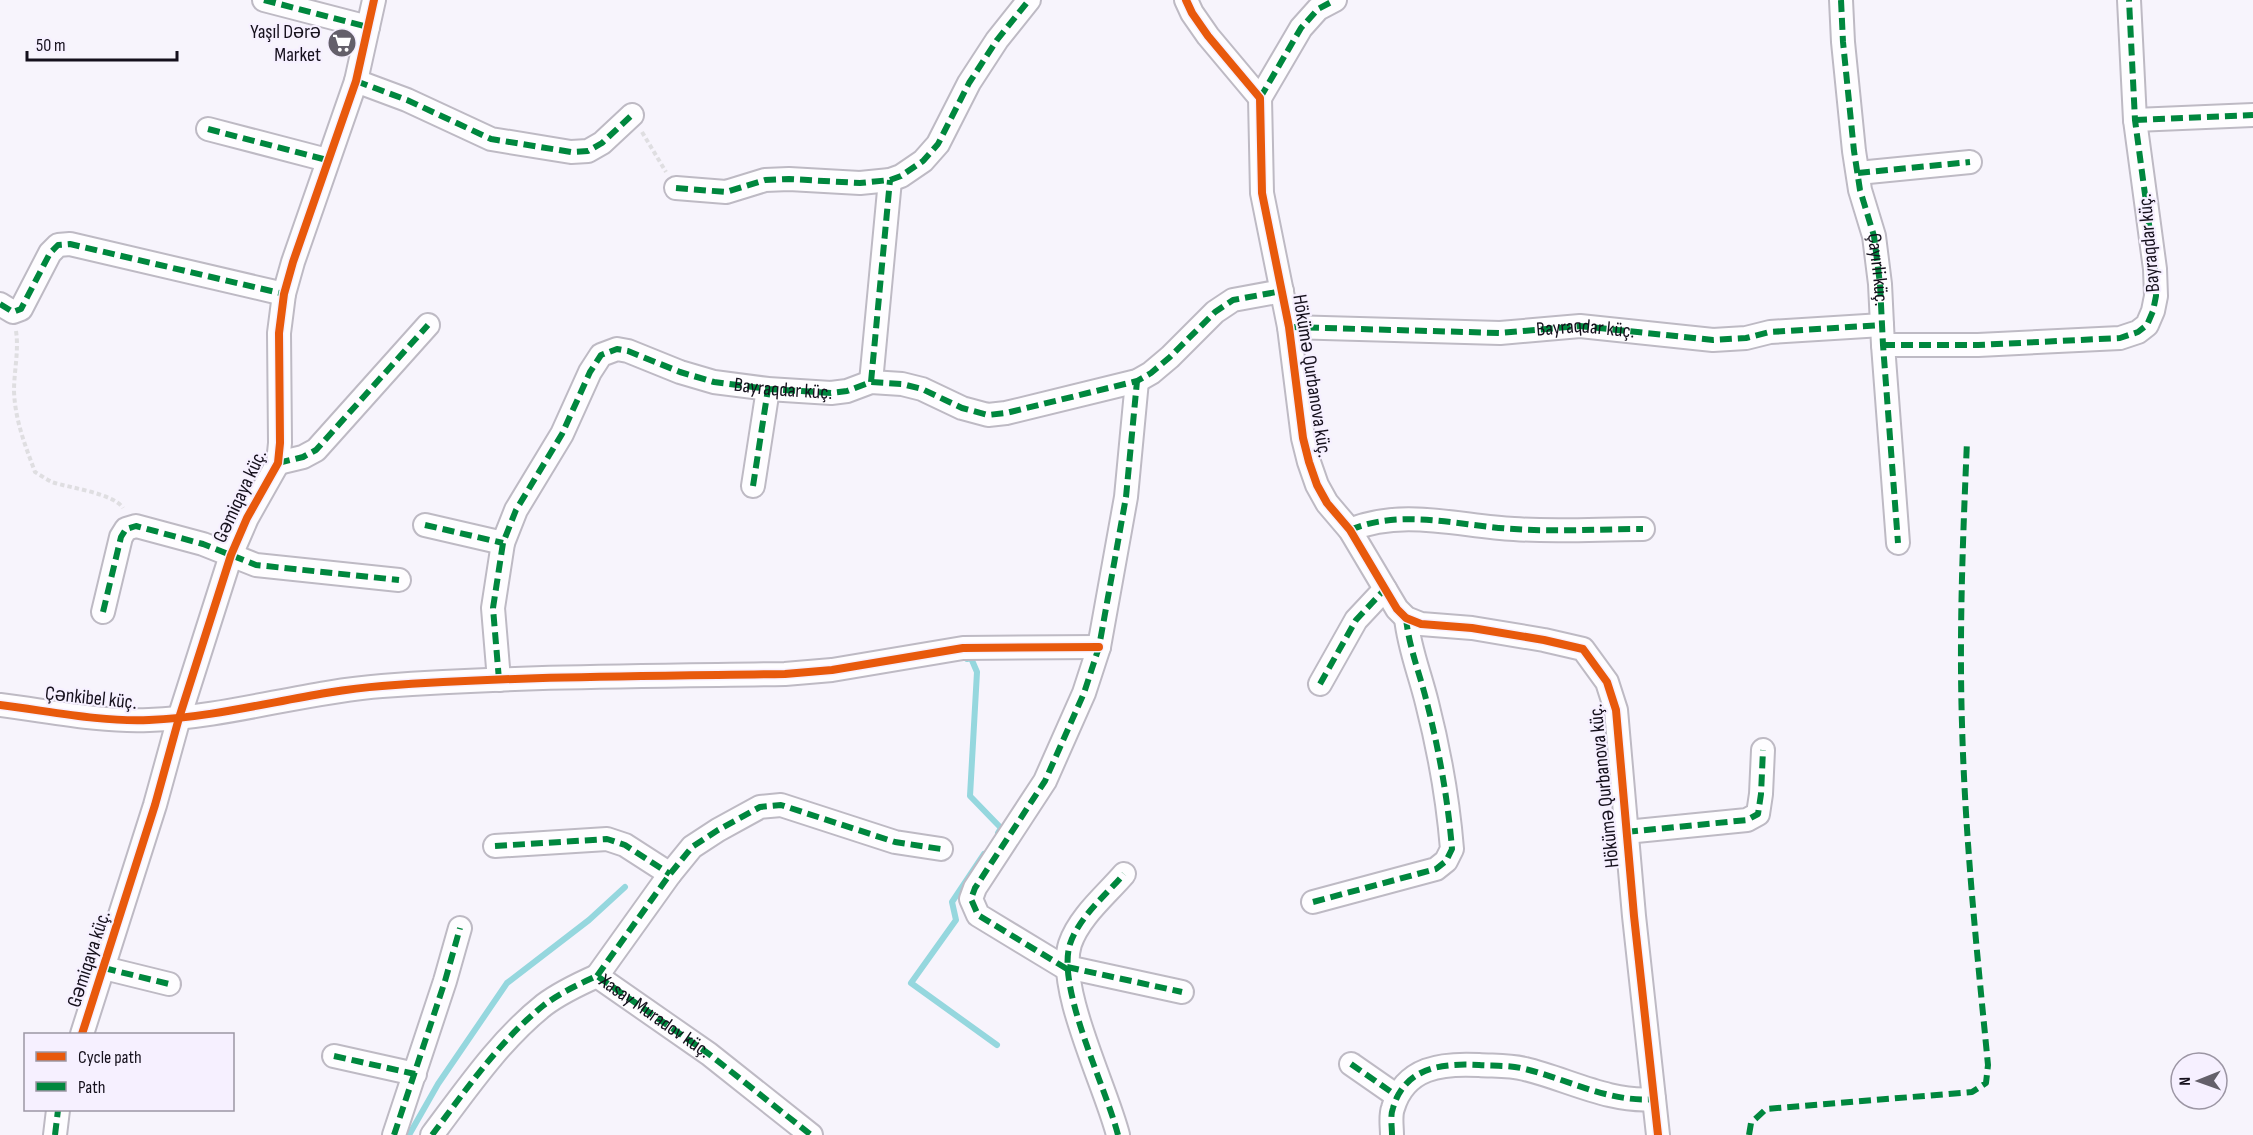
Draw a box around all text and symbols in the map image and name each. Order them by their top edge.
place label: Yaşıl Dərə Market [250,20,321,67]
scale bar [27,24,177,62]
supermarket icon: Yaşıl Dərə Market [326,27,358,59]
text: 50 m [36,35,66,56]
street label: Bayraqdar küç. [2133,193,2165,293]
street label: Çayırli küç. [1862,232,1893,307]
street label: Hökümə Qurbanova küç. [1287,293,1337,459]
street label: Bayraqdar küç. [1535,314,1636,344]
street label: Bayraqdar küç. [732,373,833,405]
street label: Gəmiqaya küç. [208,446,272,546]
street label: Çənkibel küç. [44,681,138,715]
street label: Hökümə Qurbanova küç. [1583,703,1625,869]
street label: Gəmiqaya küç. [62,908,116,1010]
street label: Xasay Muradov küç. [593,968,715,1063]
legend [24,1033,234,1111]
text: Cycle path [78,1047,142,1068]
north arrow [2169,1051,2229,1111]
text: Path [78,1077,106,1098]
text: N [2176,1077,2195,1086]

